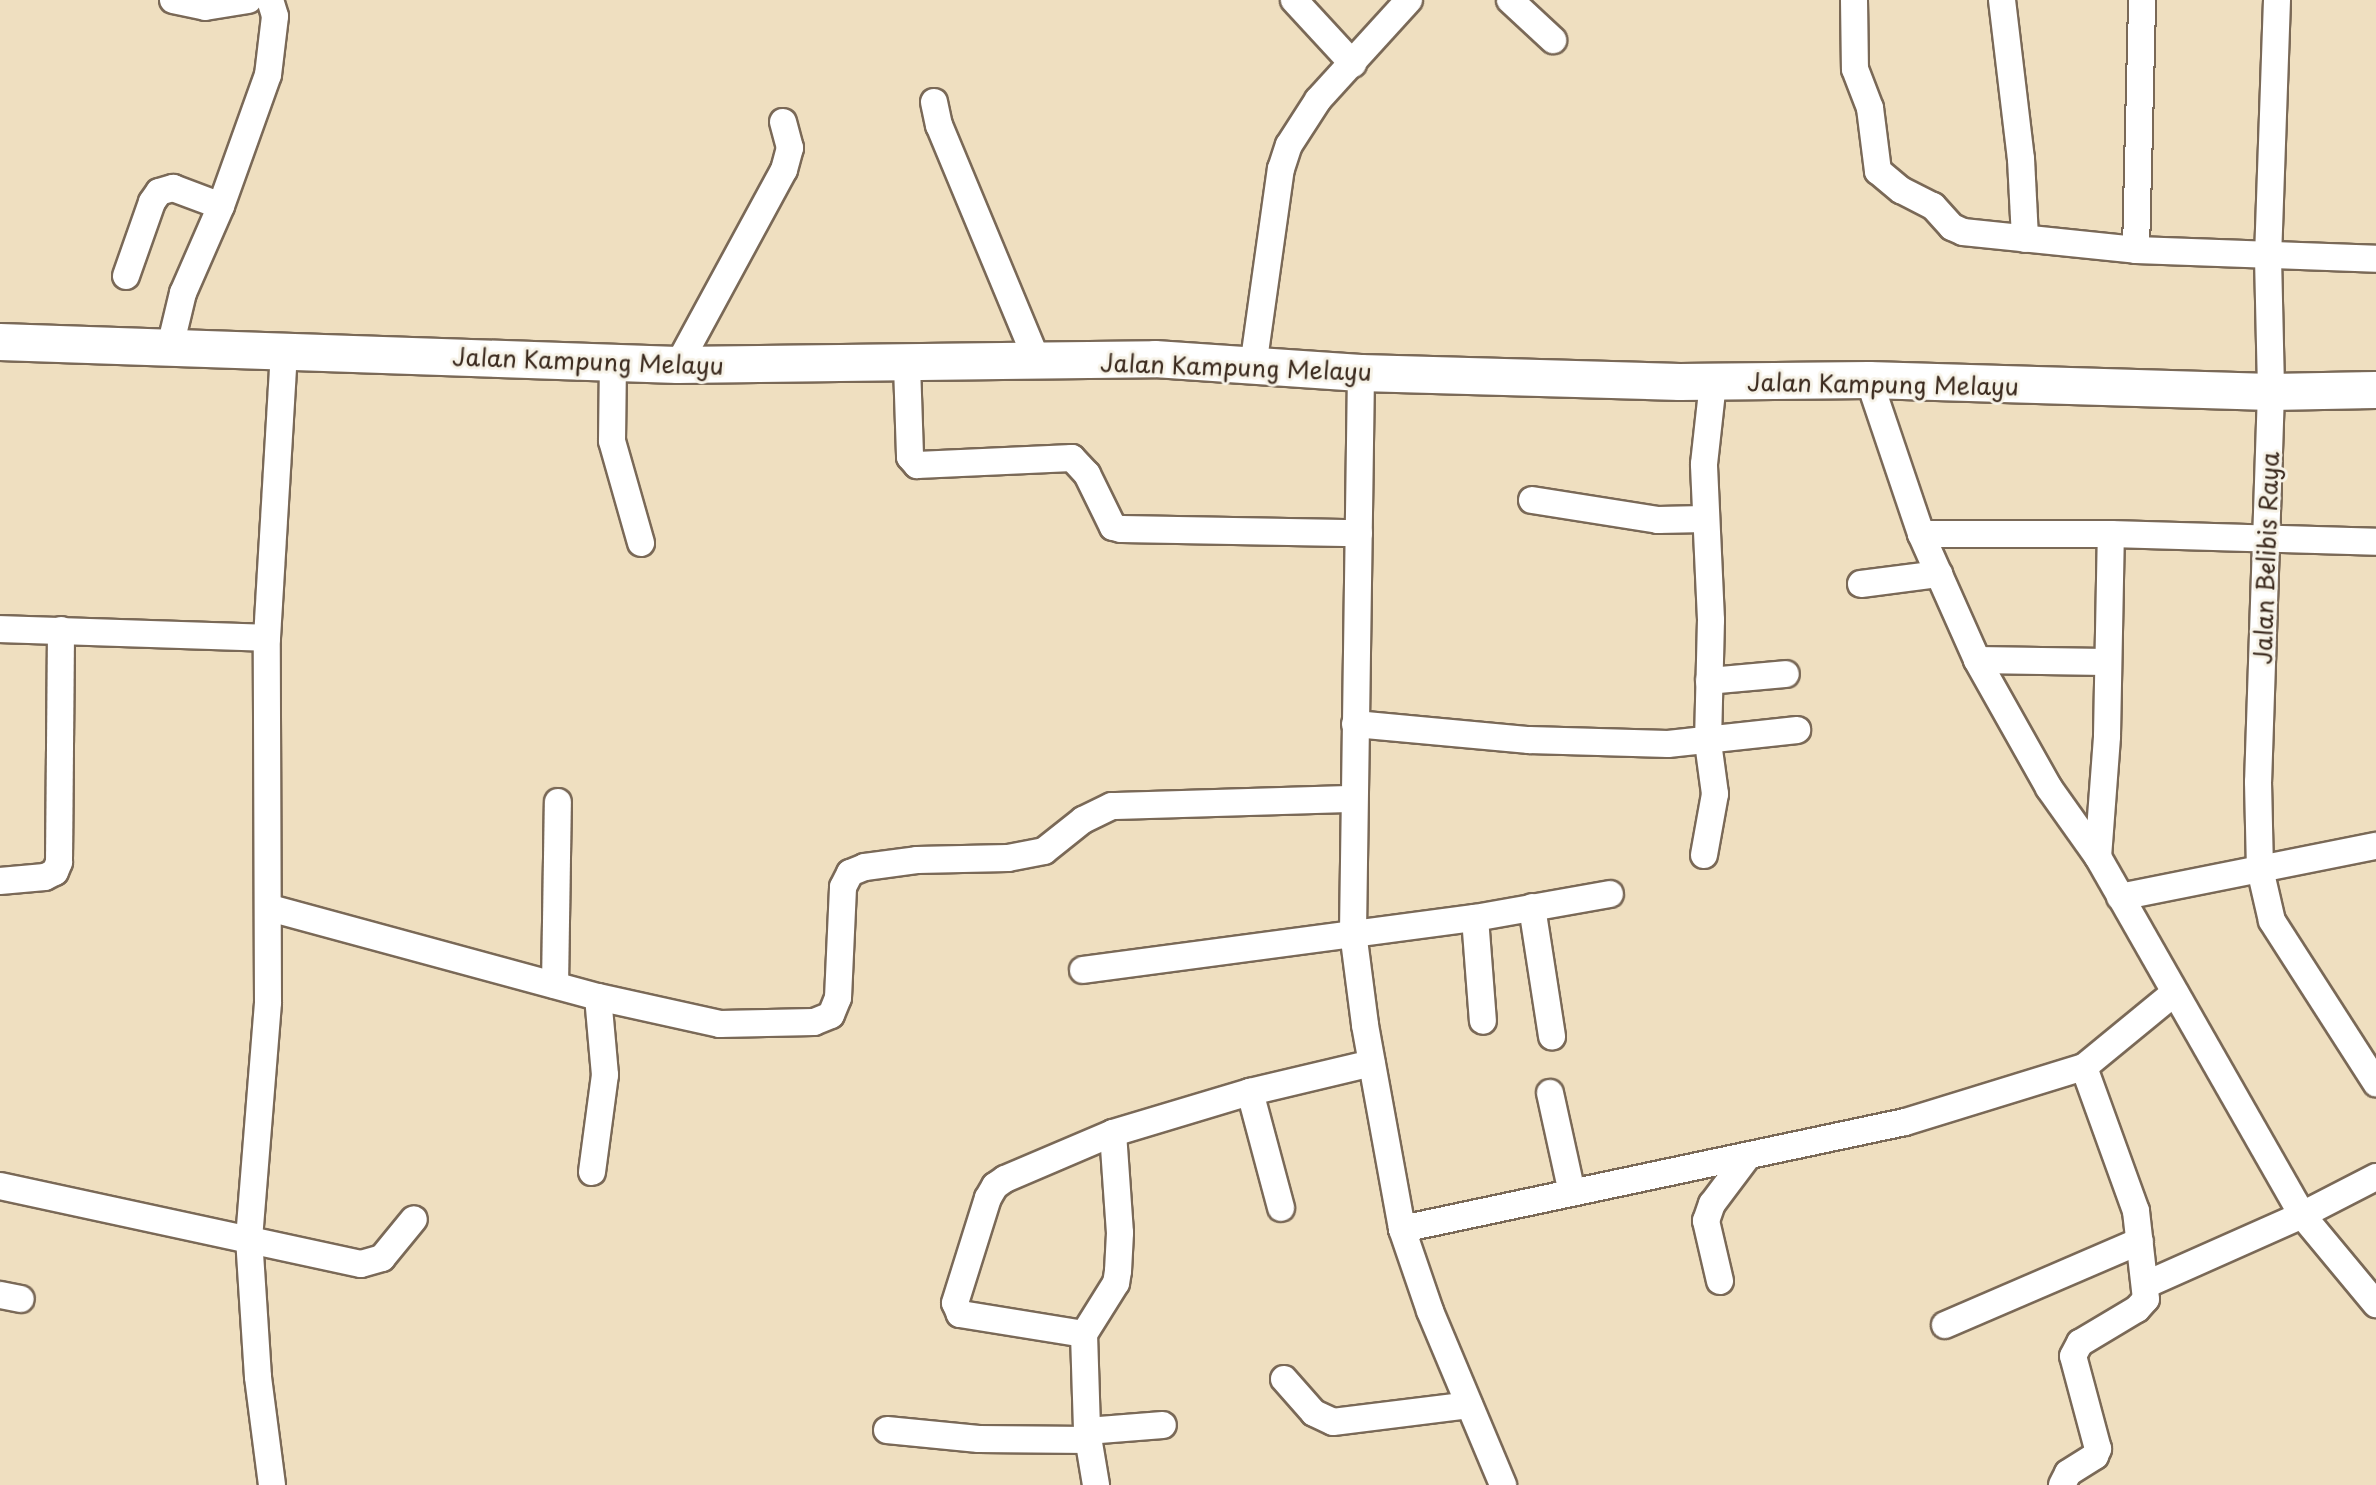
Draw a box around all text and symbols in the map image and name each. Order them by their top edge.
street label: Jalan Kampung Melayu [451,342,725,380]
street label: Jalan Kampung Melayu [1099,348,1373,386]
street label: Jalan Kampung Melayu [1746,367,2020,401]
street label: Jalan Belibis Raya [2248,451,2284,665]

